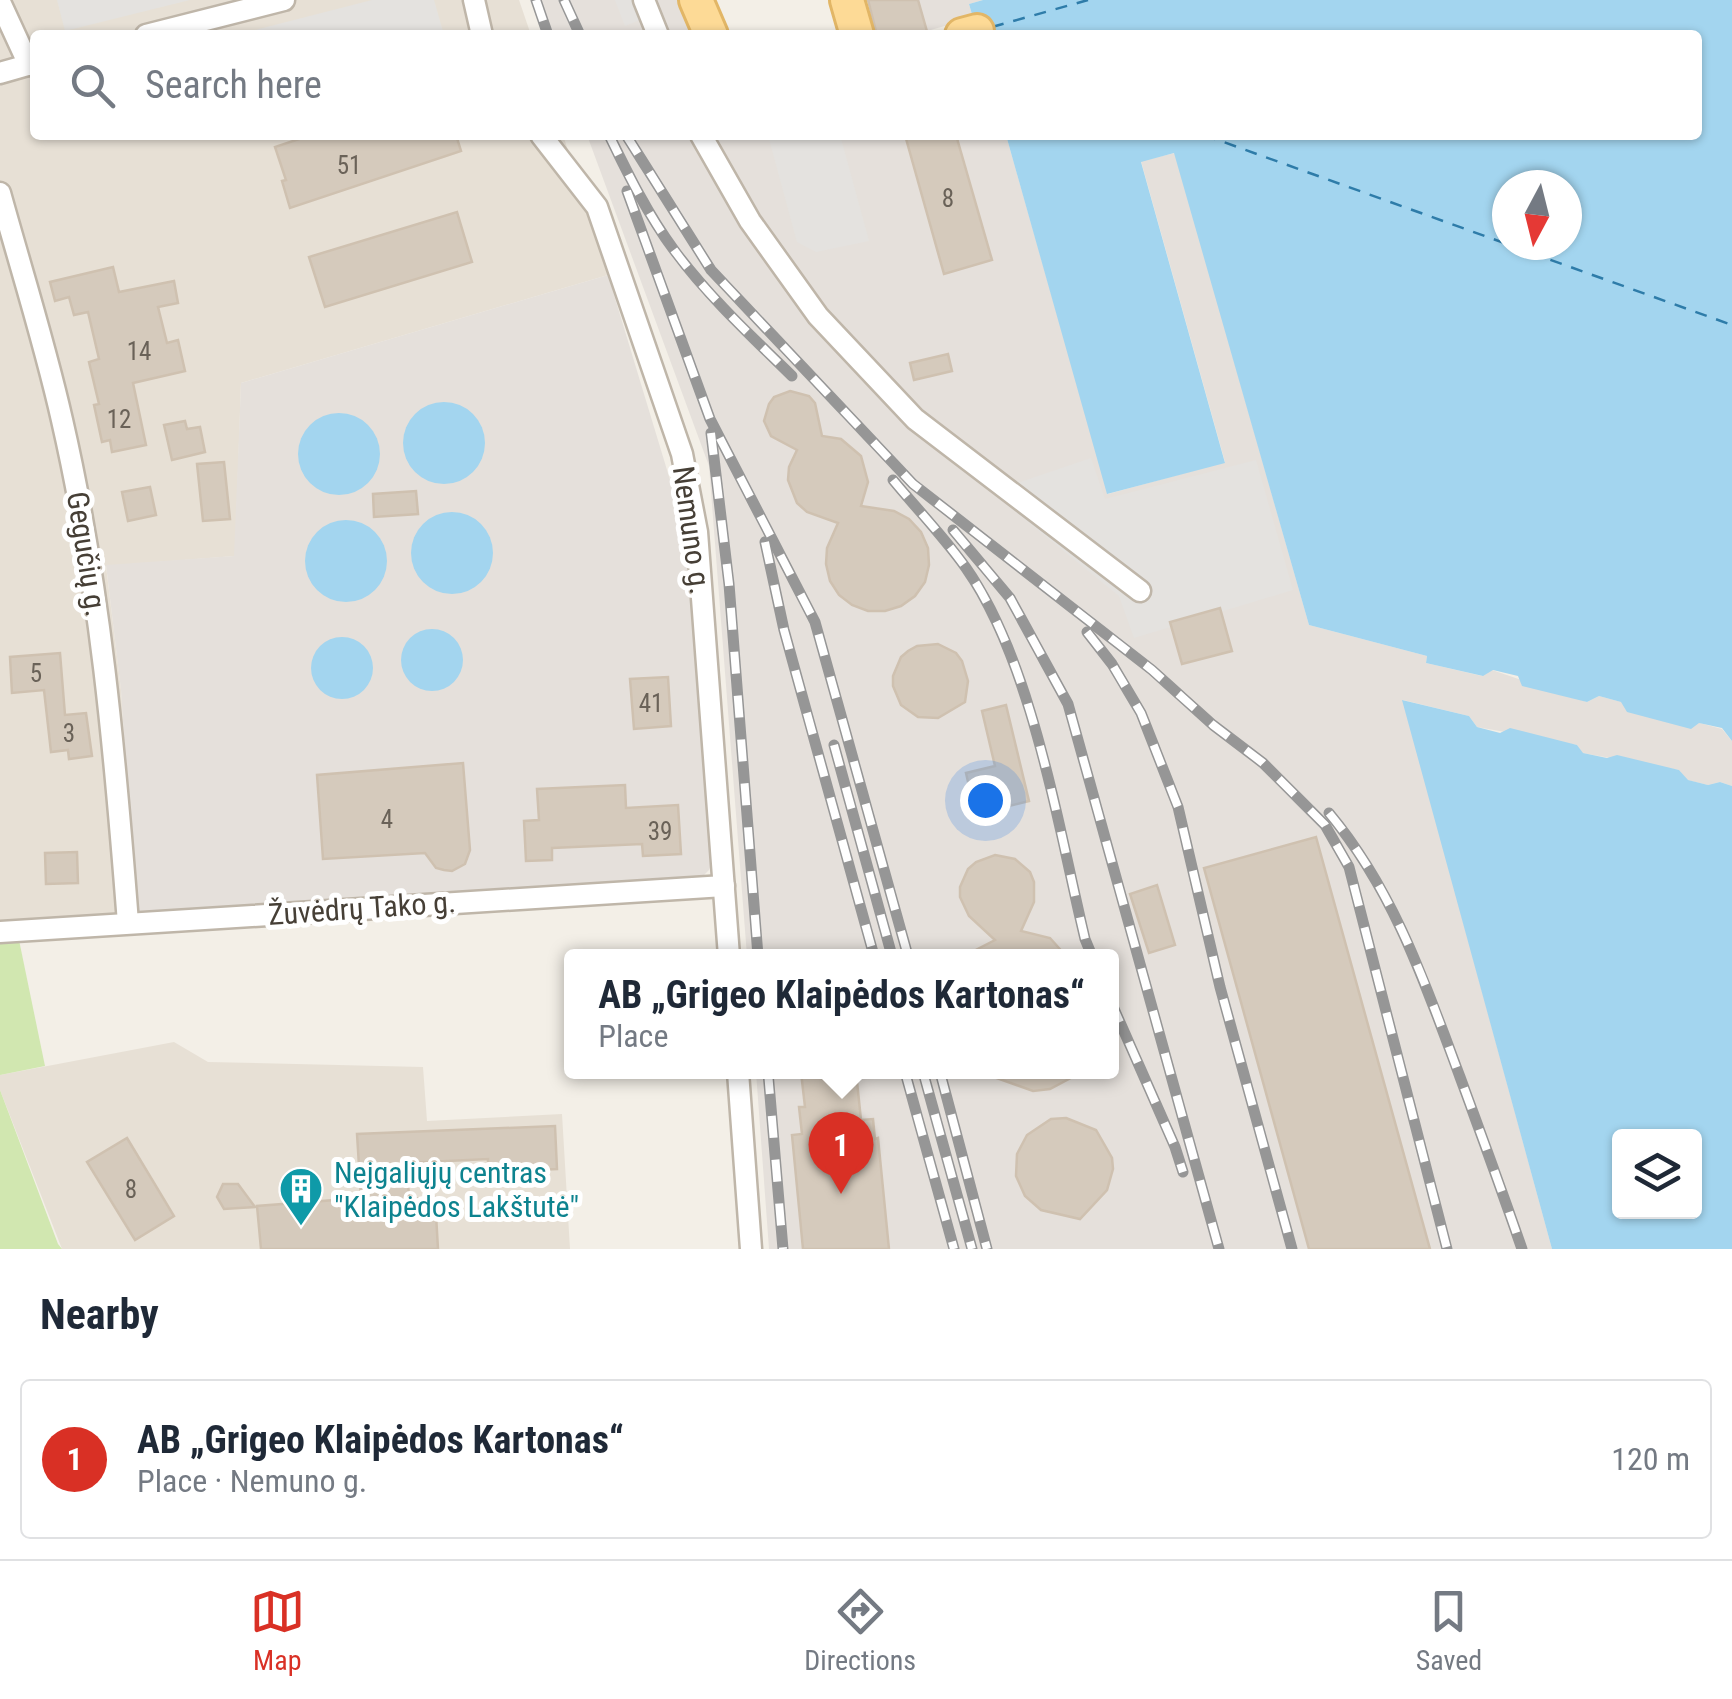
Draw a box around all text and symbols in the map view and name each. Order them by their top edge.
search box [30,30,1702,140]
icon: search [65,58,120,113]
text: Search here [145,63,322,107]
house number: 51 [337,151,361,180]
north arrow [1492,170,1582,260]
house number: 8 [942,184,954,213]
house number: 14 [127,337,151,366]
house number: 12 [107,405,131,434]
street label: Nemuno g. [666,464,718,596]
street label: Gegučių g. [60,489,114,619]
house number: 5 [30,659,42,688]
house number: 41 [639,689,663,718]
house number: 3 [63,719,75,748]
your location [960,775,1011,826]
house number: 4 [381,805,393,834]
house number: 39 [648,817,672,846]
street label: Žuvėdrų Tako g. [267,884,457,932]
popup [564,949,1119,1079]
text: AB „Grigeo Klaipėdos Kartonas“ [598,973,1085,1017]
text: Place [598,1017,668,1055]
pin: 1 [808,1112,874,1194]
map controls [1612,1129,1702,1219]
button: layers [1612,1129,1702,1219]
place label: Neįgaliųjų centras "Klaipėdos Lakštutė" [334,1155,579,1224]
building icon: Neįgaliųjų centras "Klaipėdos Lakštutė" [278,1166,324,1227]
house number: 8 [125,1175,137,1204]
text: Nearby [40,1290,159,1339]
text: AB „Grigeo Klaipėdos Kartonas“ [137,1418,624,1462]
text: 1 [66,1440,83,1478]
text: 120 m [1611,1440,1690,1478]
text: Place · Nemuno g. [137,1462,367,1500]
tab: Map [250,1584,305,1677]
tab: Directions [804,1584,916,1677]
tab: Saved [1416,1584,1482,1677]

